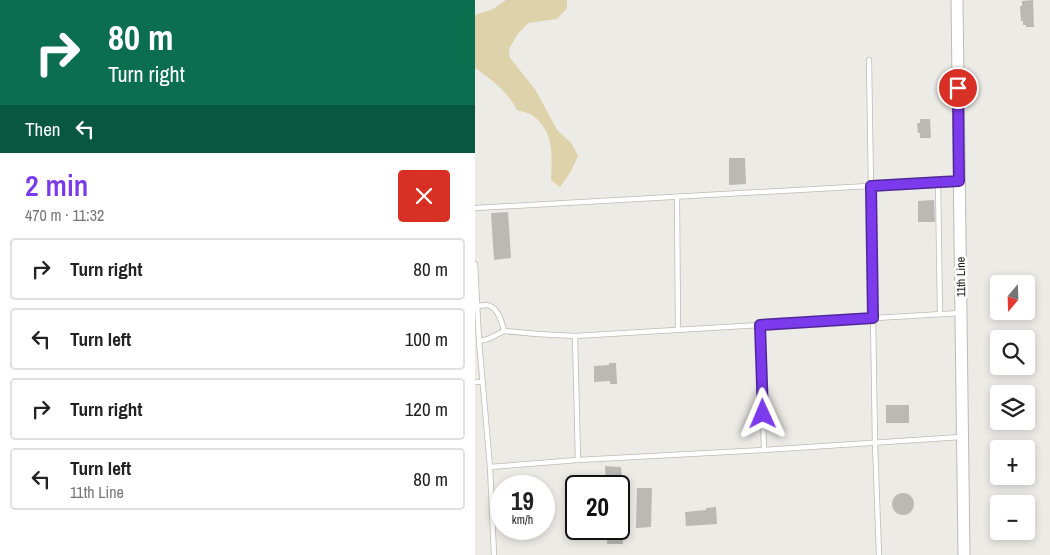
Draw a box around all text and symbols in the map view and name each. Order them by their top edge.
text: 80 m [108,14,173,61]
icon: right [25,20,90,85]
text: Turn right [108,59,185,89]
pin [937,67,979,109]
icon: arrive [944,74,972,102]
icon: left [71,115,99,143]
text: Then [25,116,61,142]
text: 2 min [25,165,88,205]
button: close [398,170,450,222]
text: 470 m · 11:32 [25,204,104,226]
icon: right [27,255,55,283]
text: Turn right [70,256,142,282]
text: 80 m [413,256,448,282]
street label: 11th Line [953,257,969,297]
north arrow [990,275,1035,320]
map controls [990,275,1035,540]
icon: left [27,325,55,353]
text: Turn left [70,326,131,352]
text: 100 m [405,326,448,352]
button: search [990,330,1035,375]
button: layers [990,385,1035,430]
position arrow [736,387,788,439]
icon: right [27,395,55,423]
text: Turn right [70,396,142,422]
text: 120 m [405,396,448,422]
button: + [990,440,1035,485]
text: Turn left [70,455,131,481]
icon: left [27,465,55,493]
text: 80 m [413,466,448,492]
speed limit sign: 20 [565,475,630,540]
text: 11th Line [70,481,124,503]
text: 19 [511,484,534,518]
button: − [990,495,1035,540]
text: km/h [512,512,533,528]

